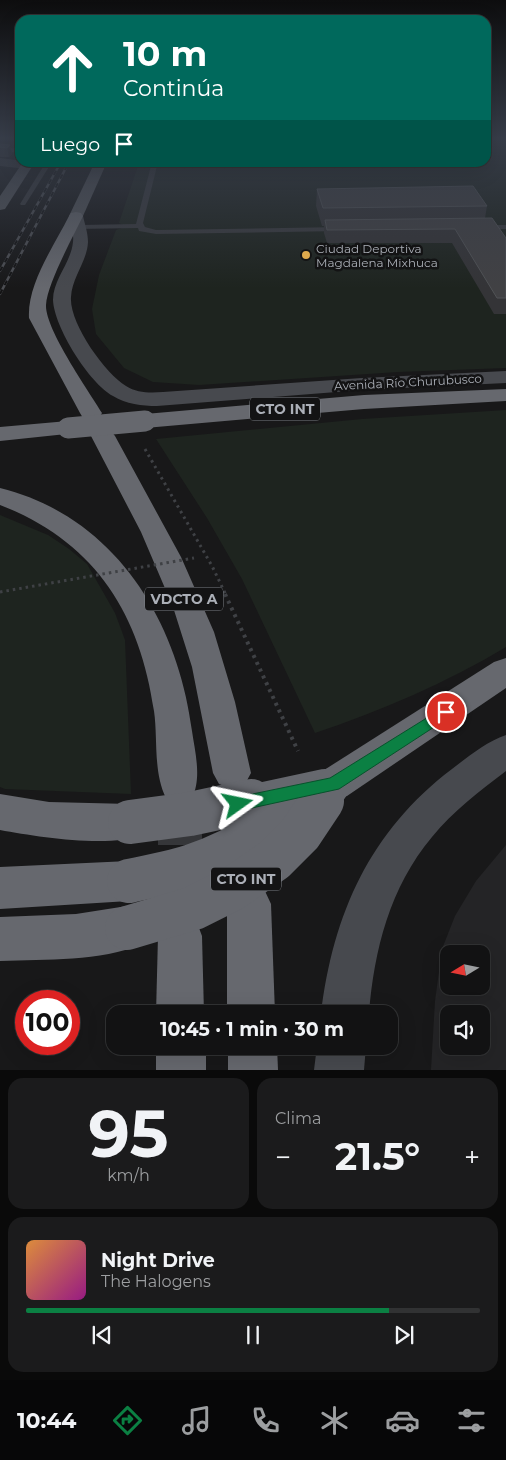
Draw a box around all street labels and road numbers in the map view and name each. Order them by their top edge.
street label: Avenida Río Churubusco [334,371,482,393]
road number: CTO INT [250,398,320,420]
road number: VDCTO A [145,588,223,610]
road number: CTO INT [211,868,281,891]

